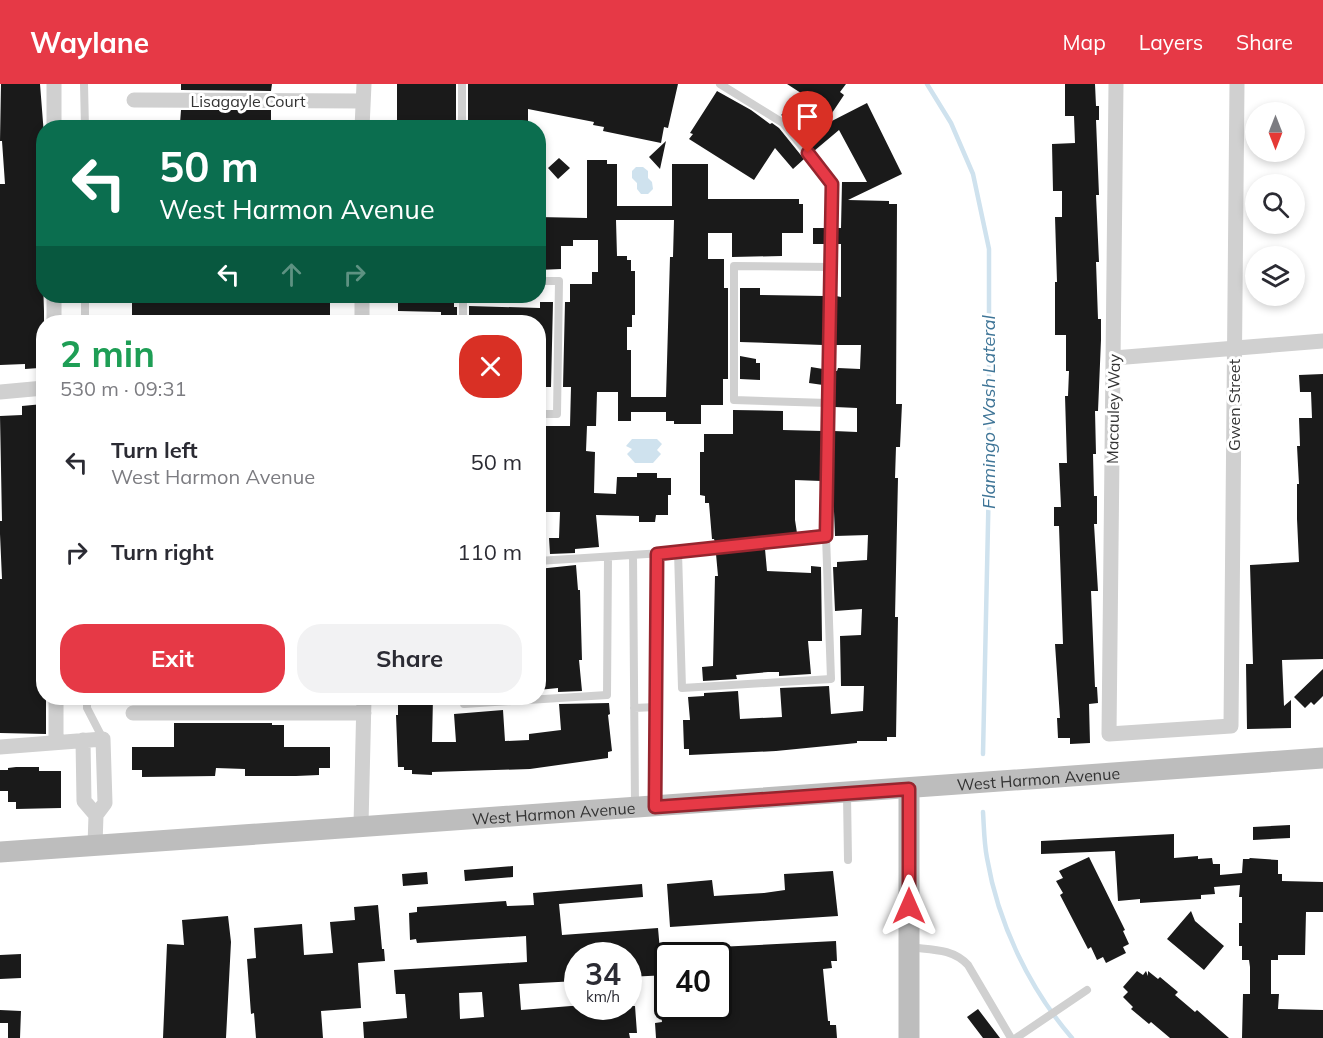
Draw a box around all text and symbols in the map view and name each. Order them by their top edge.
text: Waylane [30,25,149,60]
text: Map [1063,29,1106,55]
text: Layers [1139,29,1203,55]
text: Share [1236,29,1293,55]
street label: Lisagayle Court [191,91,306,111]
pin [782,91,833,153]
icon: arrive [791,100,824,133]
north arrow [1245,102,1305,162]
map controls [1245,102,1305,306]
text: 50 m [159,140,259,193]
icon: left [60,144,138,222]
button: search [1245,174,1305,234]
text: West Harmon Avenue [159,192,435,226]
button: layers [1245,246,1305,306]
icon: left [212,258,245,291]
icon: ahead [275,258,308,291]
icon: right [338,258,371,291]
water label: Flamingo Wash Lateral [977,314,1000,509]
text: 2 min [60,331,155,376]
button: close [459,335,522,398]
street label: Macauley Way [1102,353,1124,464]
street label: Gwen Street [1224,359,1244,451]
text: 530 m · 09:31 [60,376,186,401]
text: Turn left [111,436,198,464]
icon: left [60,446,93,479]
text: 50 m [471,448,522,476]
text: West Harmon Avenue [111,464,315,489]
icon: right [60,536,93,569]
text: Turn right [111,538,214,566]
text: 110 m [457,538,522,566]
button: Exit [60,624,285,693]
button: Share [297,624,522,693]
street label: West Harmon Avenue [956,763,1121,795]
street label: West Harmon Avenue [471,798,636,829]
position arrow [877,874,941,938]
speed limit sign: 40 [654,942,732,1020]
text: 34 [585,955,621,993]
text: km/h [586,987,620,1006]

